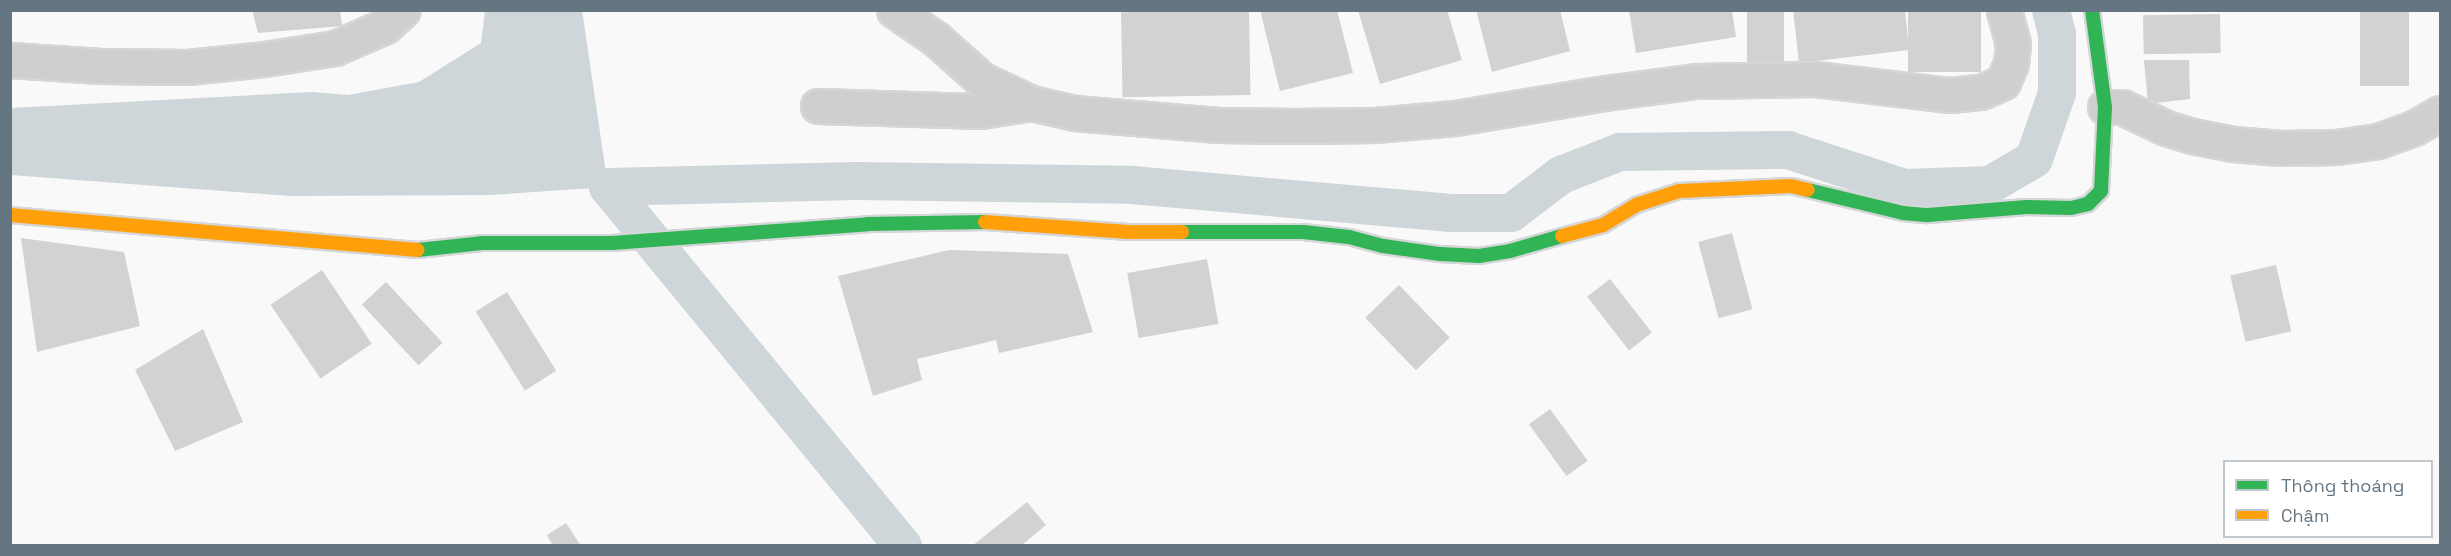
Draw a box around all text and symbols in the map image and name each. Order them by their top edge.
legend [2223,460,2433,538]
text: Thông thoáng [2281,474,2404,497]
text: Chậm [2281,504,2329,527]

